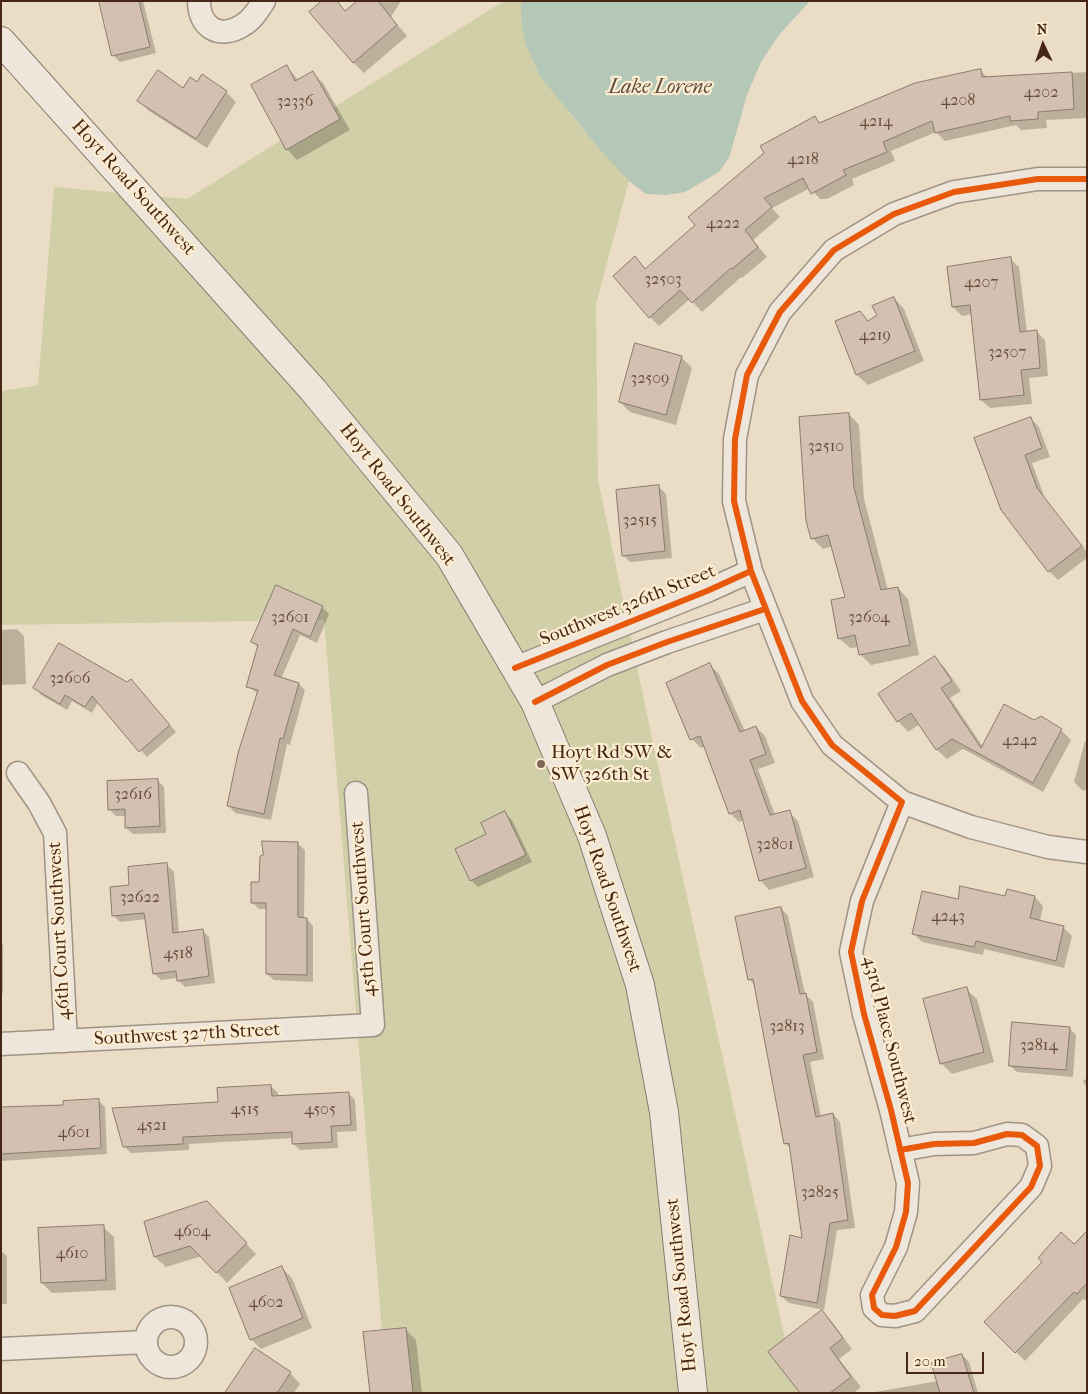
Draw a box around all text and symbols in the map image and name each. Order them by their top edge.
north arrow [1018,20,1068,70]
text: N [1036,21,1048,38]
water label: Lake Lorene [608,76,712,100]
house number: 4202 [1024,83,1058,103]
house number: 4208 [941,91,975,111]
house number: 32336 [277,92,313,112]
house number: 4214 [860,112,892,132]
street label: Hoyt Road Southwest [66,115,200,261]
house number: 4218 [787,150,819,170]
house number: 4222 [706,214,740,234]
house number: 32503 [644,270,682,290]
house number: 4207 [964,273,998,293]
house number: 4219 [859,326,891,346]
house number: 32507 [988,343,1026,363]
house number: 32509 [631,369,669,389]
street label: Hoyt Road Southwest [334,419,460,571]
house number: 32510 [808,437,844,457]
house number: 32515 [623,511,657,531]
street label: Southwest 326th Street [537,560,719,652]
house number: 32601 [271,608,309,628]
house number: 32604 [848,608,890,628]
house number: 32606 [50,669,90,689]
house number: 4242 [1002,731,1038,751]
place label: Hoyt Rd SW & SW 326th St [551,742,672,786]
marker: Hoyt Rd SW & SW 326th St [535,758,547,770]
house number: 32616 [114,785,152,805]
street label: Hoyt Road Southwest [568,802,646,976]
street label: 45th Court Southwest [346,820,382,998]
house number: 32801 [756,835,794,855]
street label: 46th Court Southwest [44,841,76,1021]
house number: 32622 [120,888,160,908]
house number: 4243 [931,907,965,927]
house number: 4518 [163,944,193,964]
street label: 43rd Place Southwest [857,953,921,1127]
house number: 32813 [769,1017,805,1037]
street label: Southwest 327th Street [93,1019,281,1051]
house number: 32814 [1020,1036,1058,1056]
house number: 4515 [231,1100,259,1120]
house number: 4505 [304,1100,336,1120]
house number: 4521 [137,1116,167,1136]
house number: 4601 [58,1123,90,1143]
house number: 32825 [801,1183,839,1203]
street label: Hoyt Road Southwest [662,1197,702,1373]
house number: 4604 [174,1222,210,1242]
house number: 4610 [56,1244,88,1264]
house number: 4602 [248,1293,284,1313]
scale bar [908,1342,986,1374]
text: 20 m [914,1352,946,1370]

